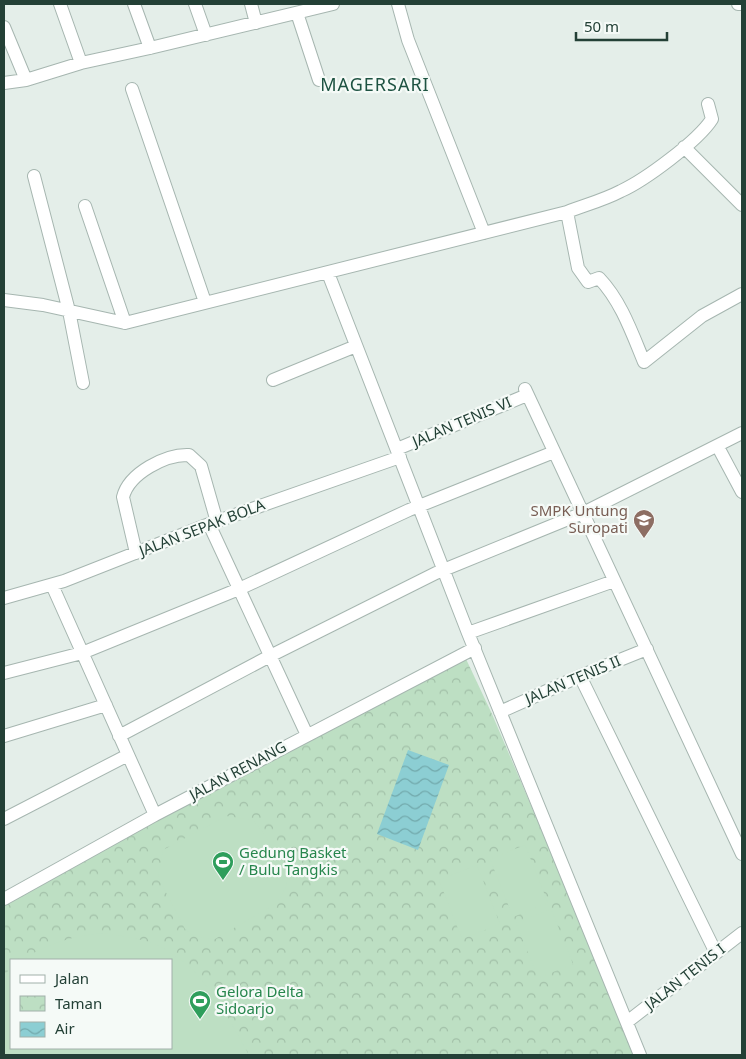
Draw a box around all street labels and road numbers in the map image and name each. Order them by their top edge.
street label: JALAN TENIS VI [407,391,514,452]
street label: JALAN SEPAK BOLA [134,494,268,561]
street label: JALAN TENIS II [520,650,623,709]
street label: JALAN RENANG [184,736,290,805]
street label: JALAN TENIS I [639,939,729,1015]

